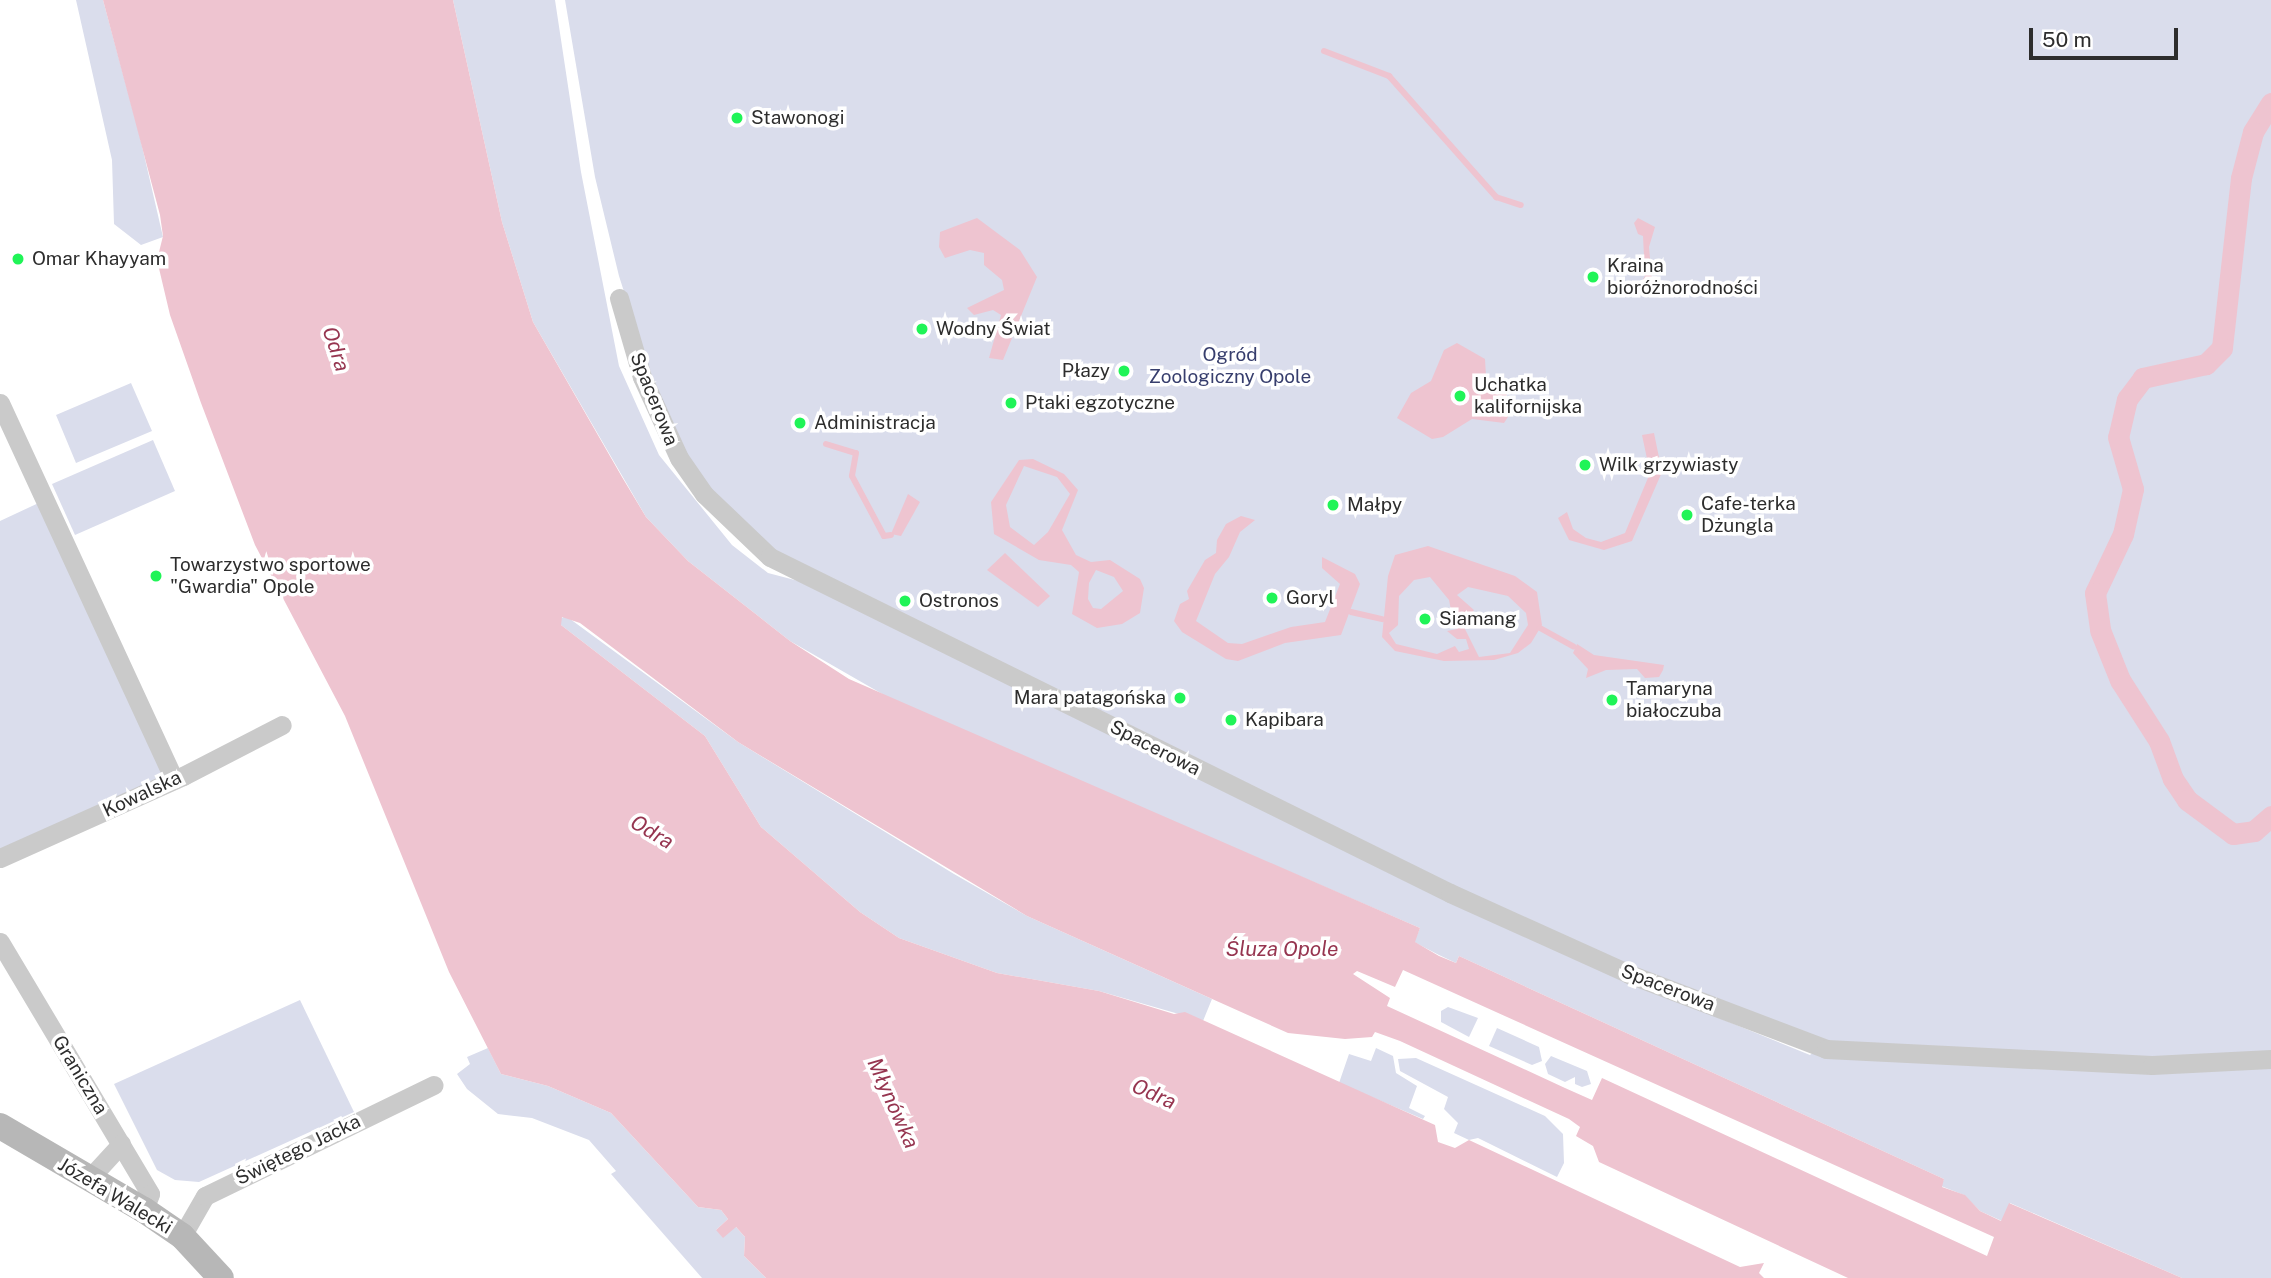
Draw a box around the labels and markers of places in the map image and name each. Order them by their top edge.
place label: Stawonogi [751,107,844,129]
marker: Stawonogi [729,110,745,126]
place label: Omar Khayyam [32,248,166,270]
marker: Omar Khayyam [10,251,26,267]
place label: Kraina bioróżnorodności [1607,255,1758,299]
marker: Kraina bioróżnorodności [1585,269,1601,285]
place label: Wodny Świat [936,318,1051,340]
marker: Wodny Świat [914,321,930,337]
place label: Płazy [1062,360,1110,382]
marker: Płazy [1116,363,1132,379]
place label: Uchatka kalifornijska [1474,374,1582,418]
marker: Uchatka kalifornijska [1452,388,1468,404]
place label: Ptaki egzotyczne [1025,392,1175,414]
marker: Ptaki egzotyczne [1003,395,1019,411]
place label: Administracja [814,412,936,434]
marker: Administracja [792,415,808,431]
place label: Wilk grzywiasty [1599,454,1738,476]
marker: Wilk grzywiasty [1577,457,1593,473]
place label: Cafe-terka Dżungla [1701,493,1796,537]
place label: Małpy [1347,494,1402,516]
marker: Małpy [1325,497,1341,513]
marker: Cafe-terka Dżungla [1679,507,1695,523]
place label: Towarzystwo sportowe "Gwardia" Opole [170,554,371,598]
marker: Towarzystwo sportowe "Gwardia" Opole [148,568,164,584]
place label: Goryl [1286,587,1334,609]
place label: Ostronos [919,590,999,612]
marker: Goryl [1264,590,1280,606]
marker: Ostronos [897,593,913,609]
place label: Siamang [1439,608,1517,630]
marker: Siamang [1417,611,1433,627]
place label: Tamaryna białoczuba [1626,678,1722,722]
place label: Mara patagońska [1014,687,1166,709]
marker: Mara patagońska [1172,690,1188,706]
marker: Tamaryna białoczuba [1604,692,1620,708]
place label: Kapibara [1245,709,1324,731]
marker: Kapibara [1223,712,1239,728]

